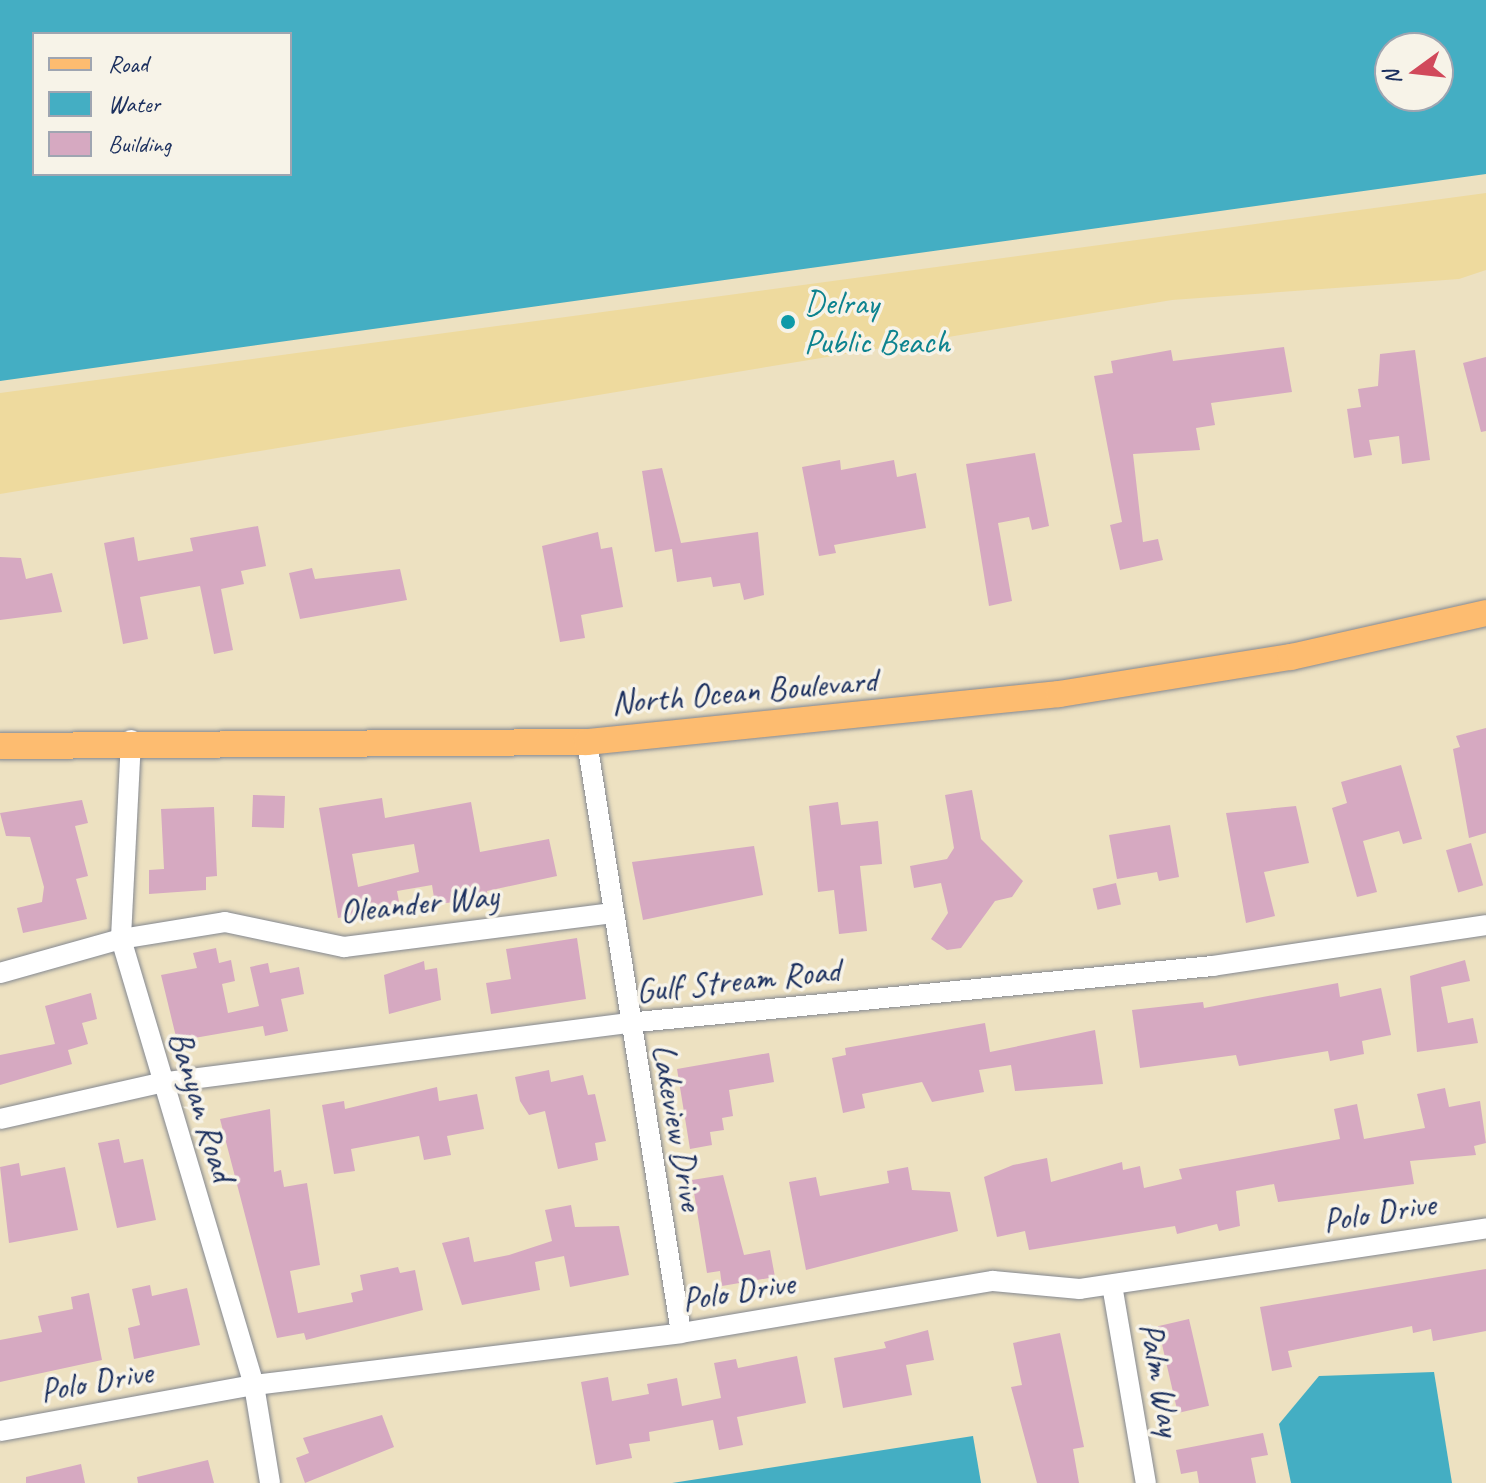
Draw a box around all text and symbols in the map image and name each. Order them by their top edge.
legend [32,32,292,176]
north arrow [1374,32,1454,112]
text: Road [108,49,148,79]
text: N [1377,67,1408,88]
text: Water [108,89,160,119]
text: Building [108,129,171,159]
place label: Delray Public Beach [804,282,949,362]
marker: Delray Public Beach [779,313,797,331]
street label: North Ocean Boulevard [609,659,879,723]
street label: Oleander Way [338,874,500,932]
street label: Gulf Stream Road [635,949,841,1011]
street label: Banyan Road [160,1027,244,1185]
street label: Lakeview Drive [643,1041,713,1213]
street label: Polo Drive [1320,1183,1438,1241]
street label: Polo Drive [679,1262,797,1320]
street label: Palm Way [1131,1319,1191,1439]
street label: Polo Drive [36,1351,156,1411]

